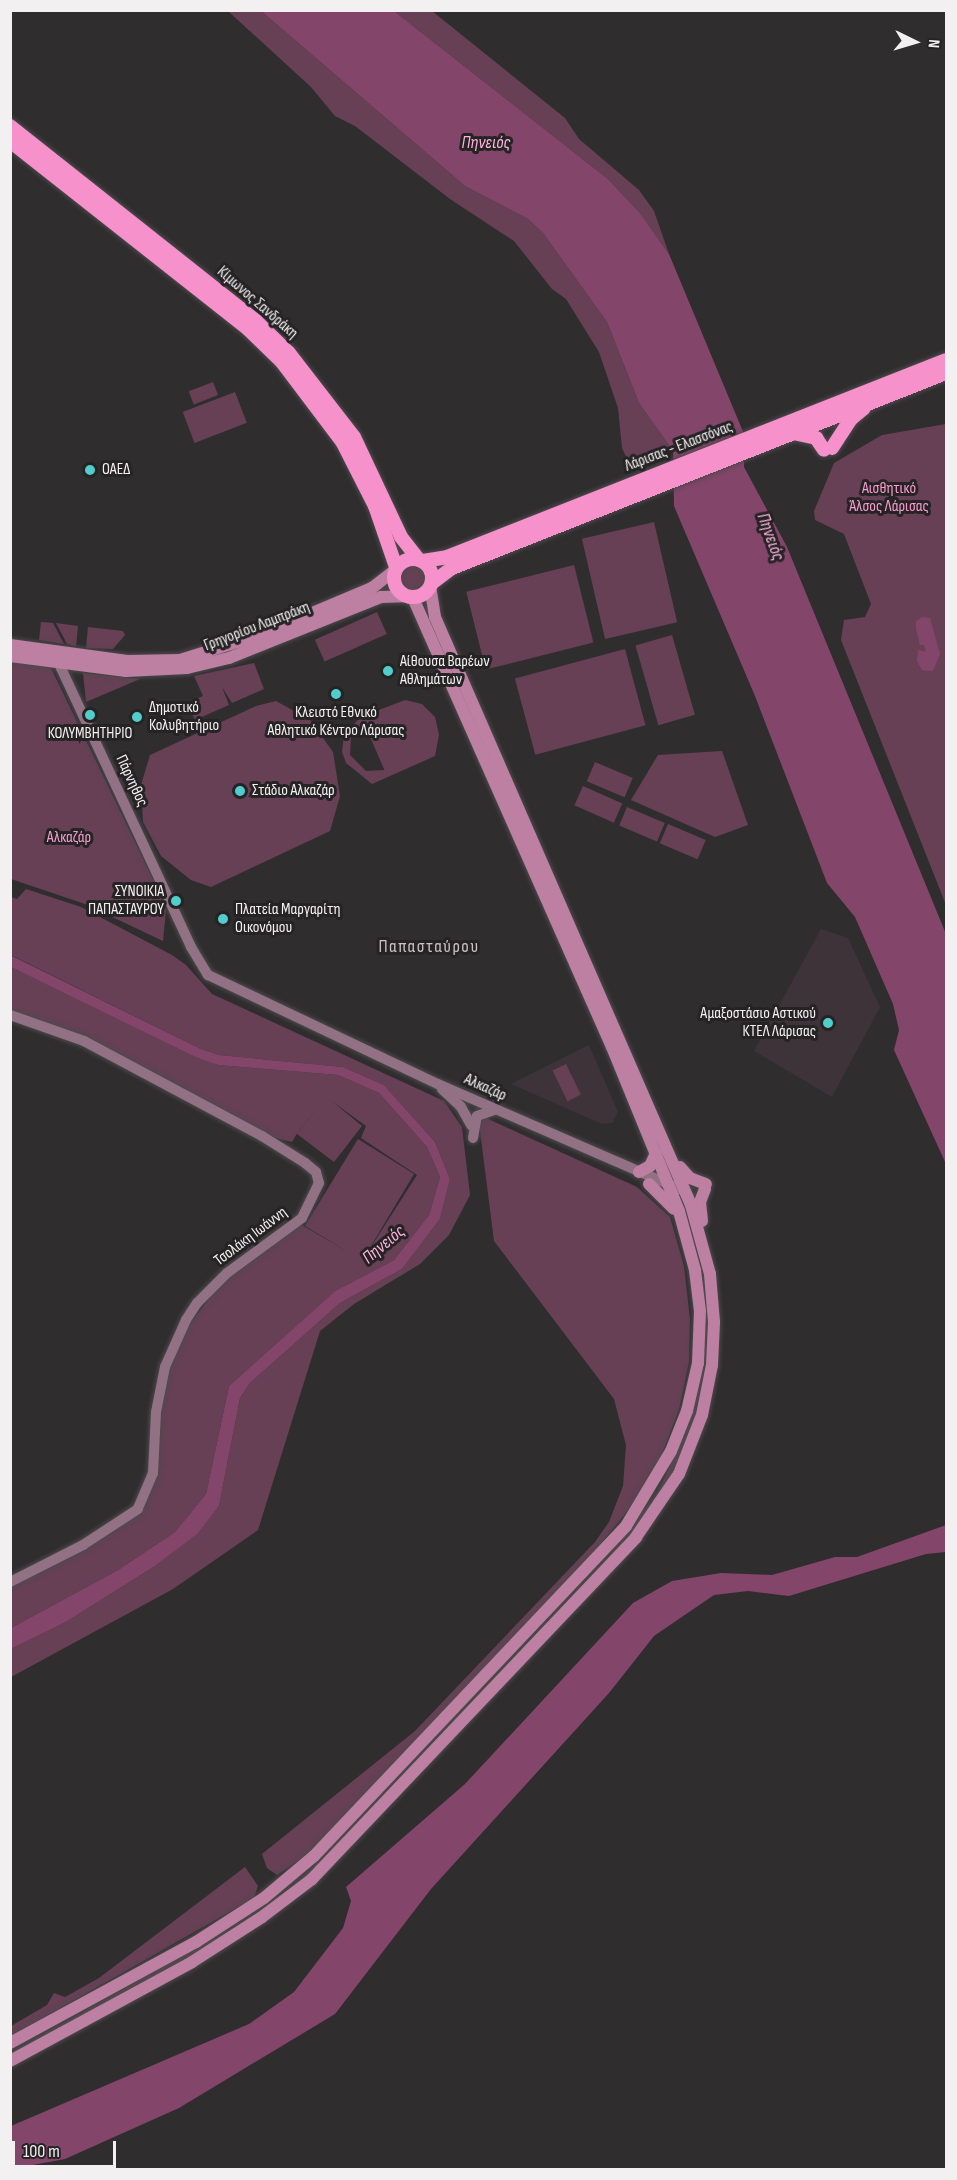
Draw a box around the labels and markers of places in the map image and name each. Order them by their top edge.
place label: ΟΑΕΔ [102,460,130,480]
marker: ΟΑΕΔ [83,463,97,477]
place label: Αίθουσα Βαρέων Αθλημάτων [400,652,490,690]
marker: Αίθουσα Βαρέων Αθλημάτων [381,664,395,678]
marker: Κλειστό Εθνικό Αθλητικό Κέντρο Λάρισας [329,687,343,701]
place label: Δημοτικό Κολυβητήριο [149,698,219,736]
place label: Κλειστό Εθνικό Αθλητικό Κέντρο Λάρισας [268,703,404,741]
marker: ΚΟΛΥΜΒΗΤΗΡΙΟ [83,708,97,722]
marker: Δημοτικό Κολυβητήριο [130,710,144,724]
place label: ΚΟΛΥΜΒΗΤΗΡΙΟ [48,724,132,744]
place label: Στάδιο Αλκαζάρ [252,781,335,801]
marker: Στάδιο Αλκαζάρ [233,784,247,798]
place label: ΣΥΝΟΙΚΙΑ ΠΑΠΑΣΤΑΥΡΟΥ [88,882,164,920]
marker: ΣΥΝΟΙΚΙΑ ΠΑΠΑΣΤΑΥΡΟΥ [169,894,183,908]
place label: Πλατεία Μαργαρίτη Οικονόμου [235,900,341,938]
marker: Πλατεία Μαργαρίτη Οικονόμου [216,912,230,926]
place label: Αμαξοστάσιο Αστικού ΚΤΕΛ Λάρισας [700,1004,816,1042]
marker: Αμαξοστάσιο Αστικού ΚΤΕΛ Λάρισας [821,1016,835,1030]

